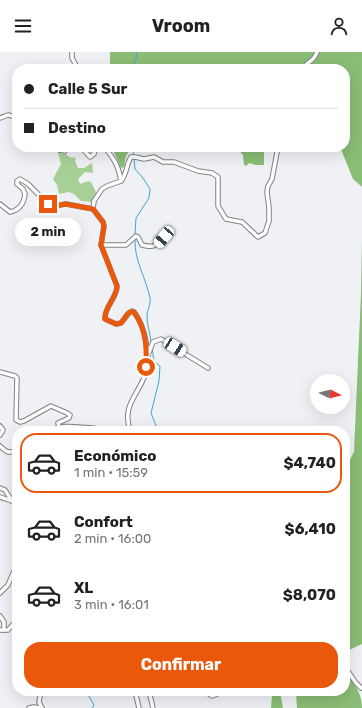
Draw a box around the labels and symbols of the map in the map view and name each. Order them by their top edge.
route end [39,195,57,213]
callout: 2 min [15,218,81,246]
car [152,224,176,250]
car [162,336,188,358]
route start [137,358,155,376]
north arrow [310,374,350,414]

